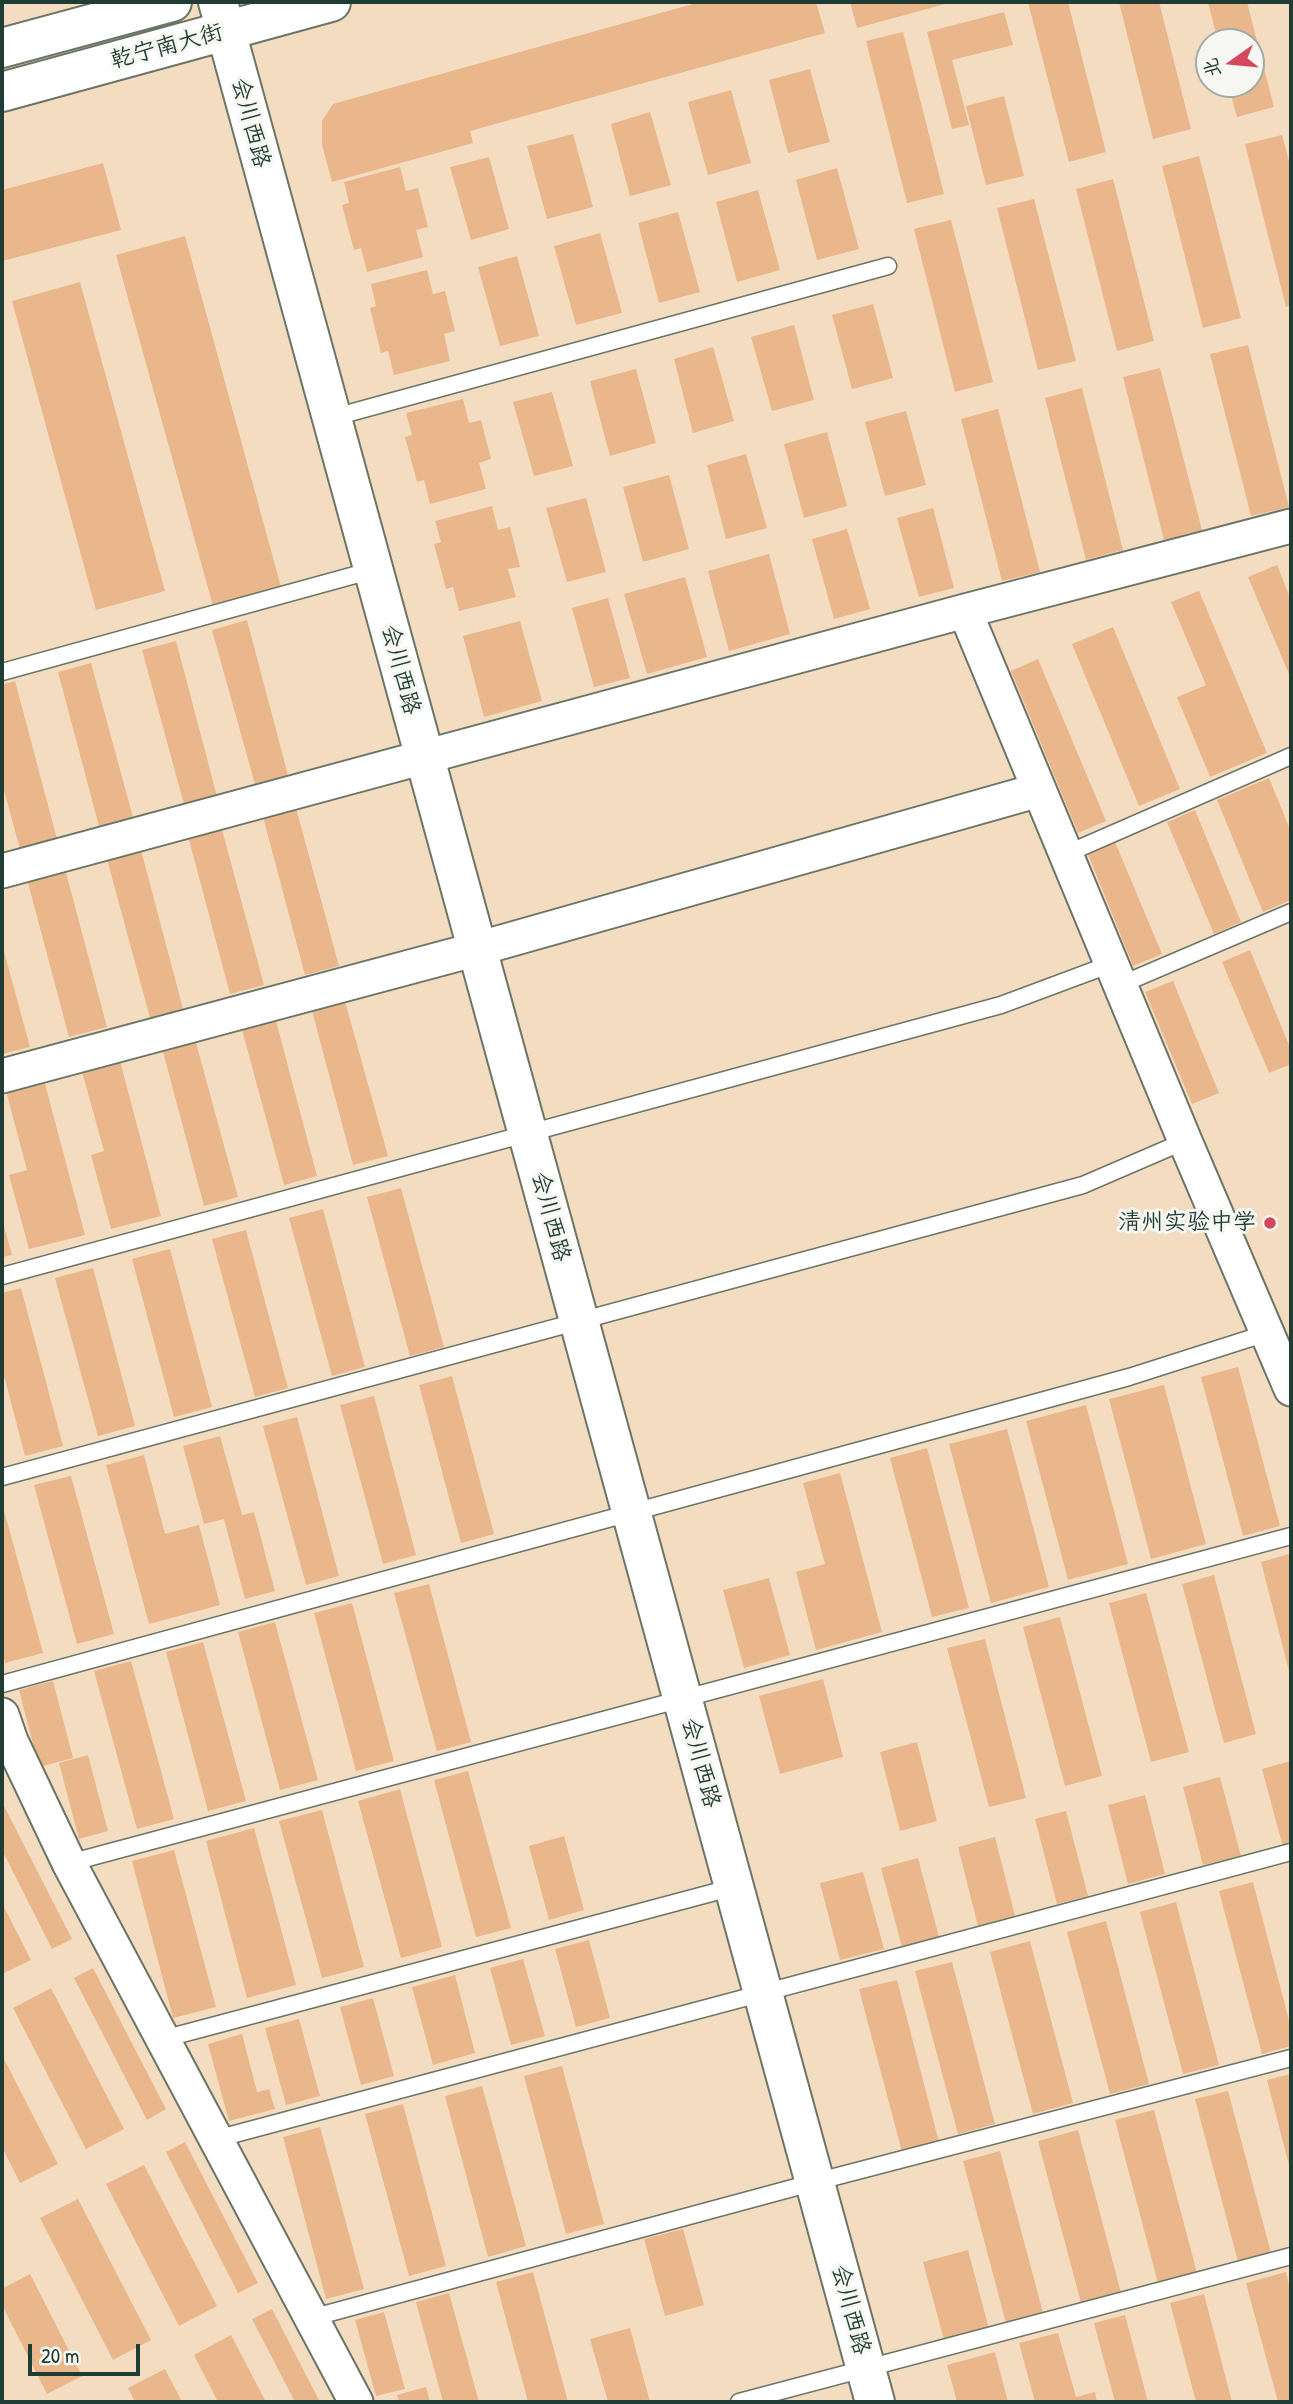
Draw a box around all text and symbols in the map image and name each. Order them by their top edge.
street label: 乾宁南大街 [108,19,226,75]
north arrow [1195,28,1265,98]
text: 北 [1197,55,1227,80]
street label: 会川西路 [225,75,275,171]
street label: 会川西路 [375,622,425,718]
street label: 会川西路 [525,1169,575,1265]
place label: 清州实验中学 [1118,1209,1256,1237]
marker: 清州实验中学 [1262,1215,1278,1231]
street label: 会川西路 [675,1715,725,1811]
street label: 会川西路 [825,2262,875,2358]
scale bar [32,2330,144,2374]
text: 20 m [41,2341,79,2370]

